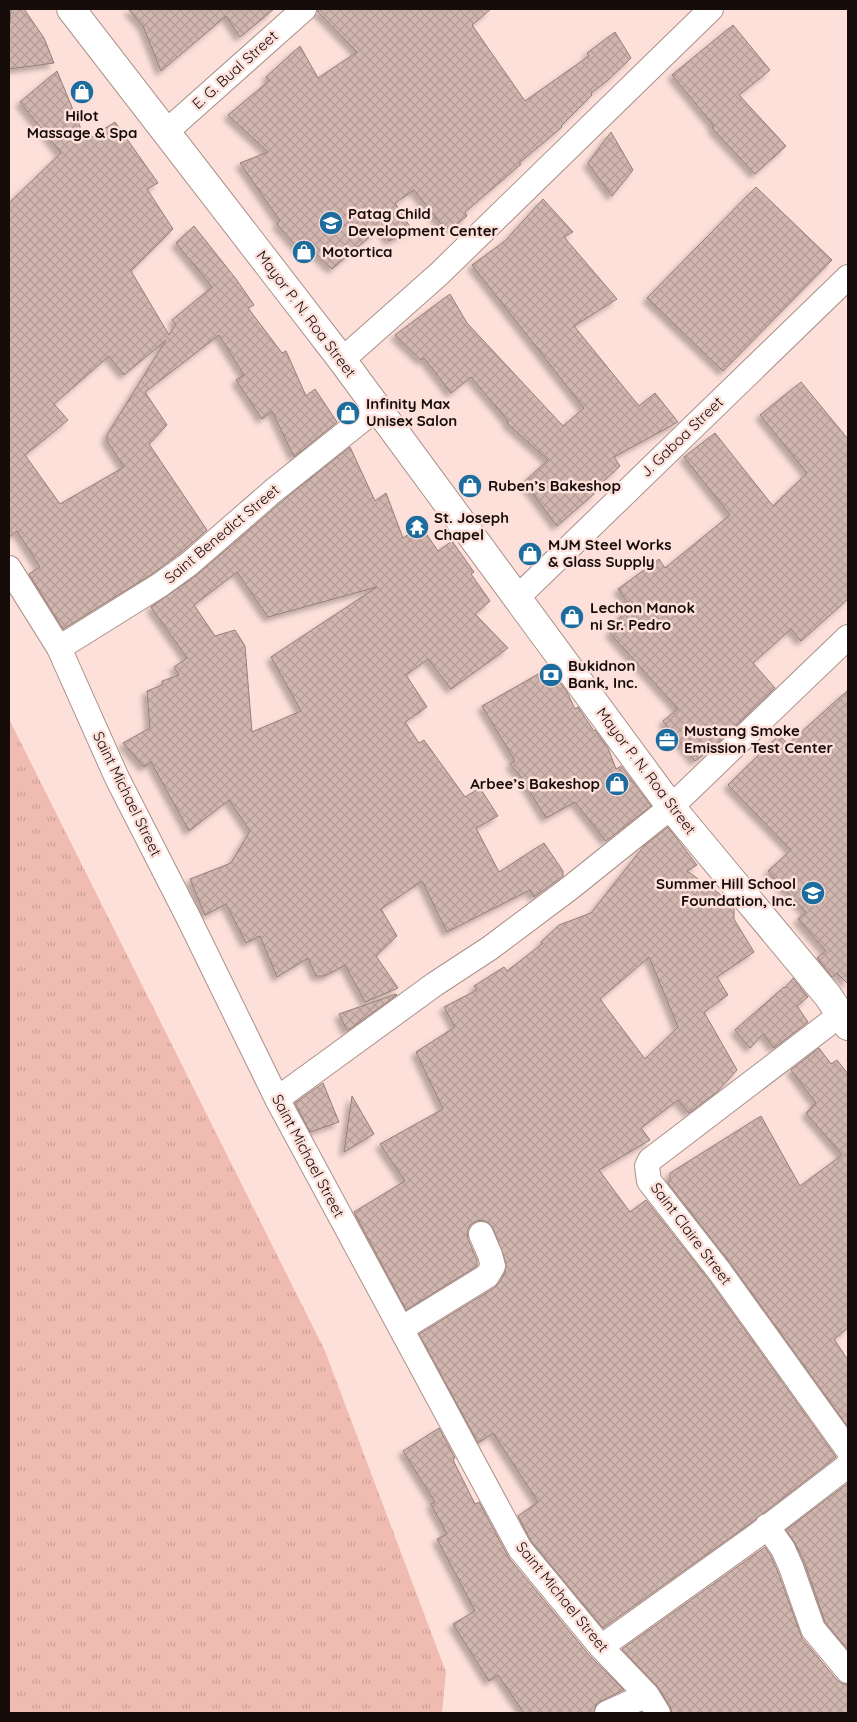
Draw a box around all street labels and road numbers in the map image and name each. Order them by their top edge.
street label: E. G. Bual Street [188,26,281,113]
street label: Mayor P. N. Roa Street [252,246,360,381]
street label: J. Gaboa Street [636,392,727,481]
street label: Saint Benedict Street [160,480,283,587]
street label: Mayor P. N. Roa Street [592,703,700,838]
street label: Saint Michael Street [89,728,166,859]
street label: Saint Michael Street [268,1091,349,1221]
street label: Saint Claire Street [647,1179,736,1289]
street label: Saint Michael Street [512,1538,613,1656]

